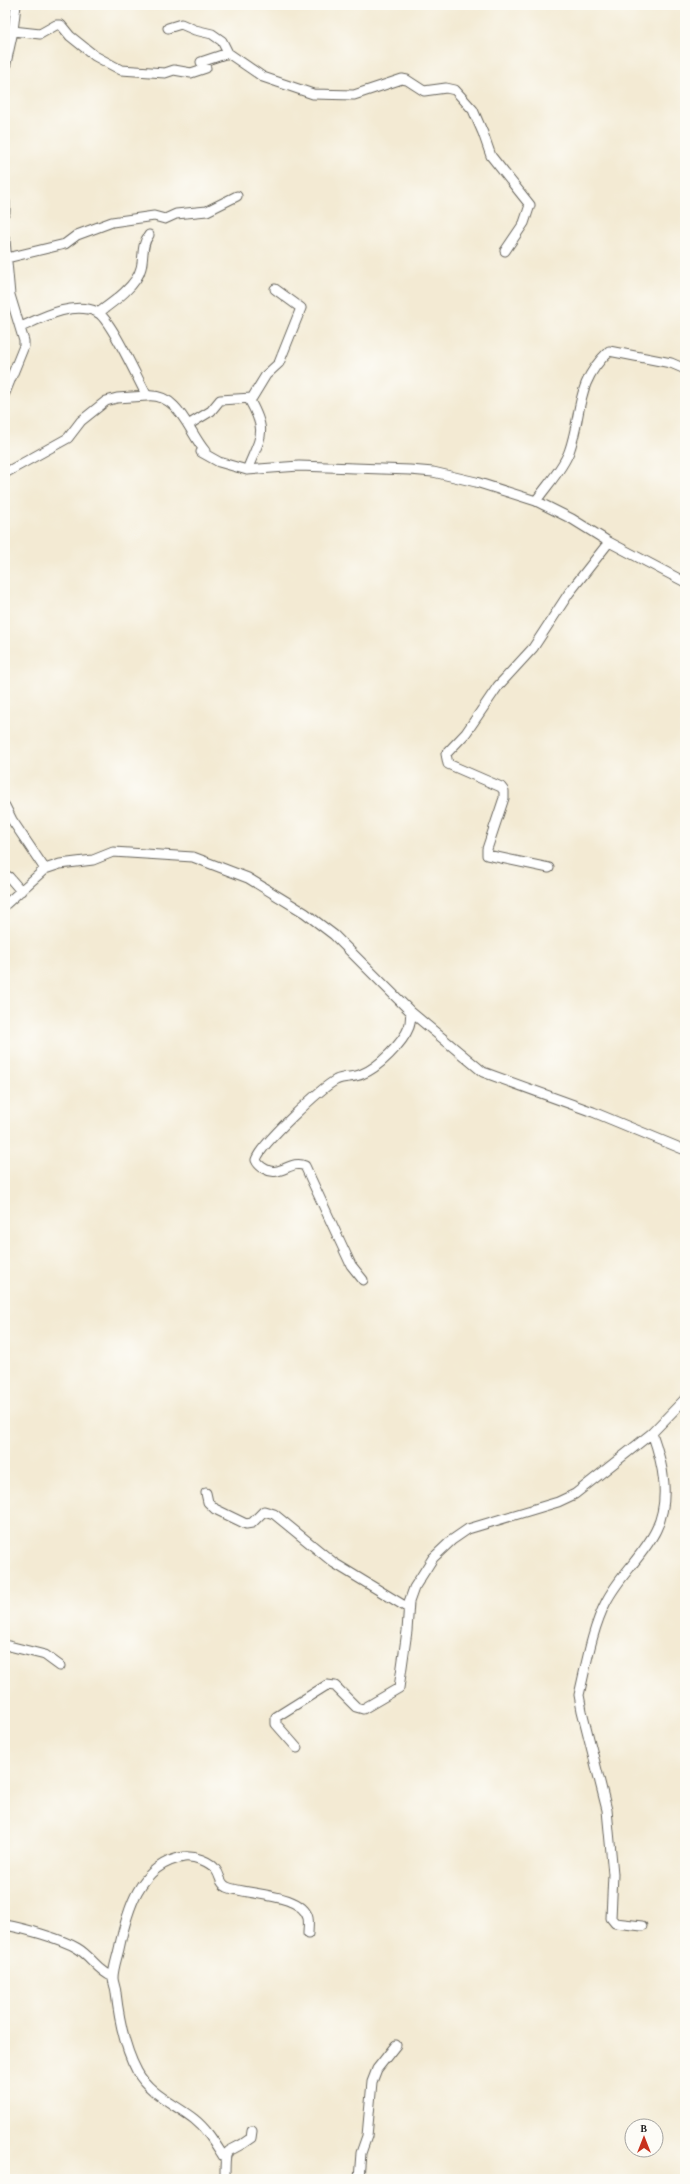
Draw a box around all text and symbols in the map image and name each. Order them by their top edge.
north arrow [624,2118,664,2158]
text: B [641,2120,648,2136]

